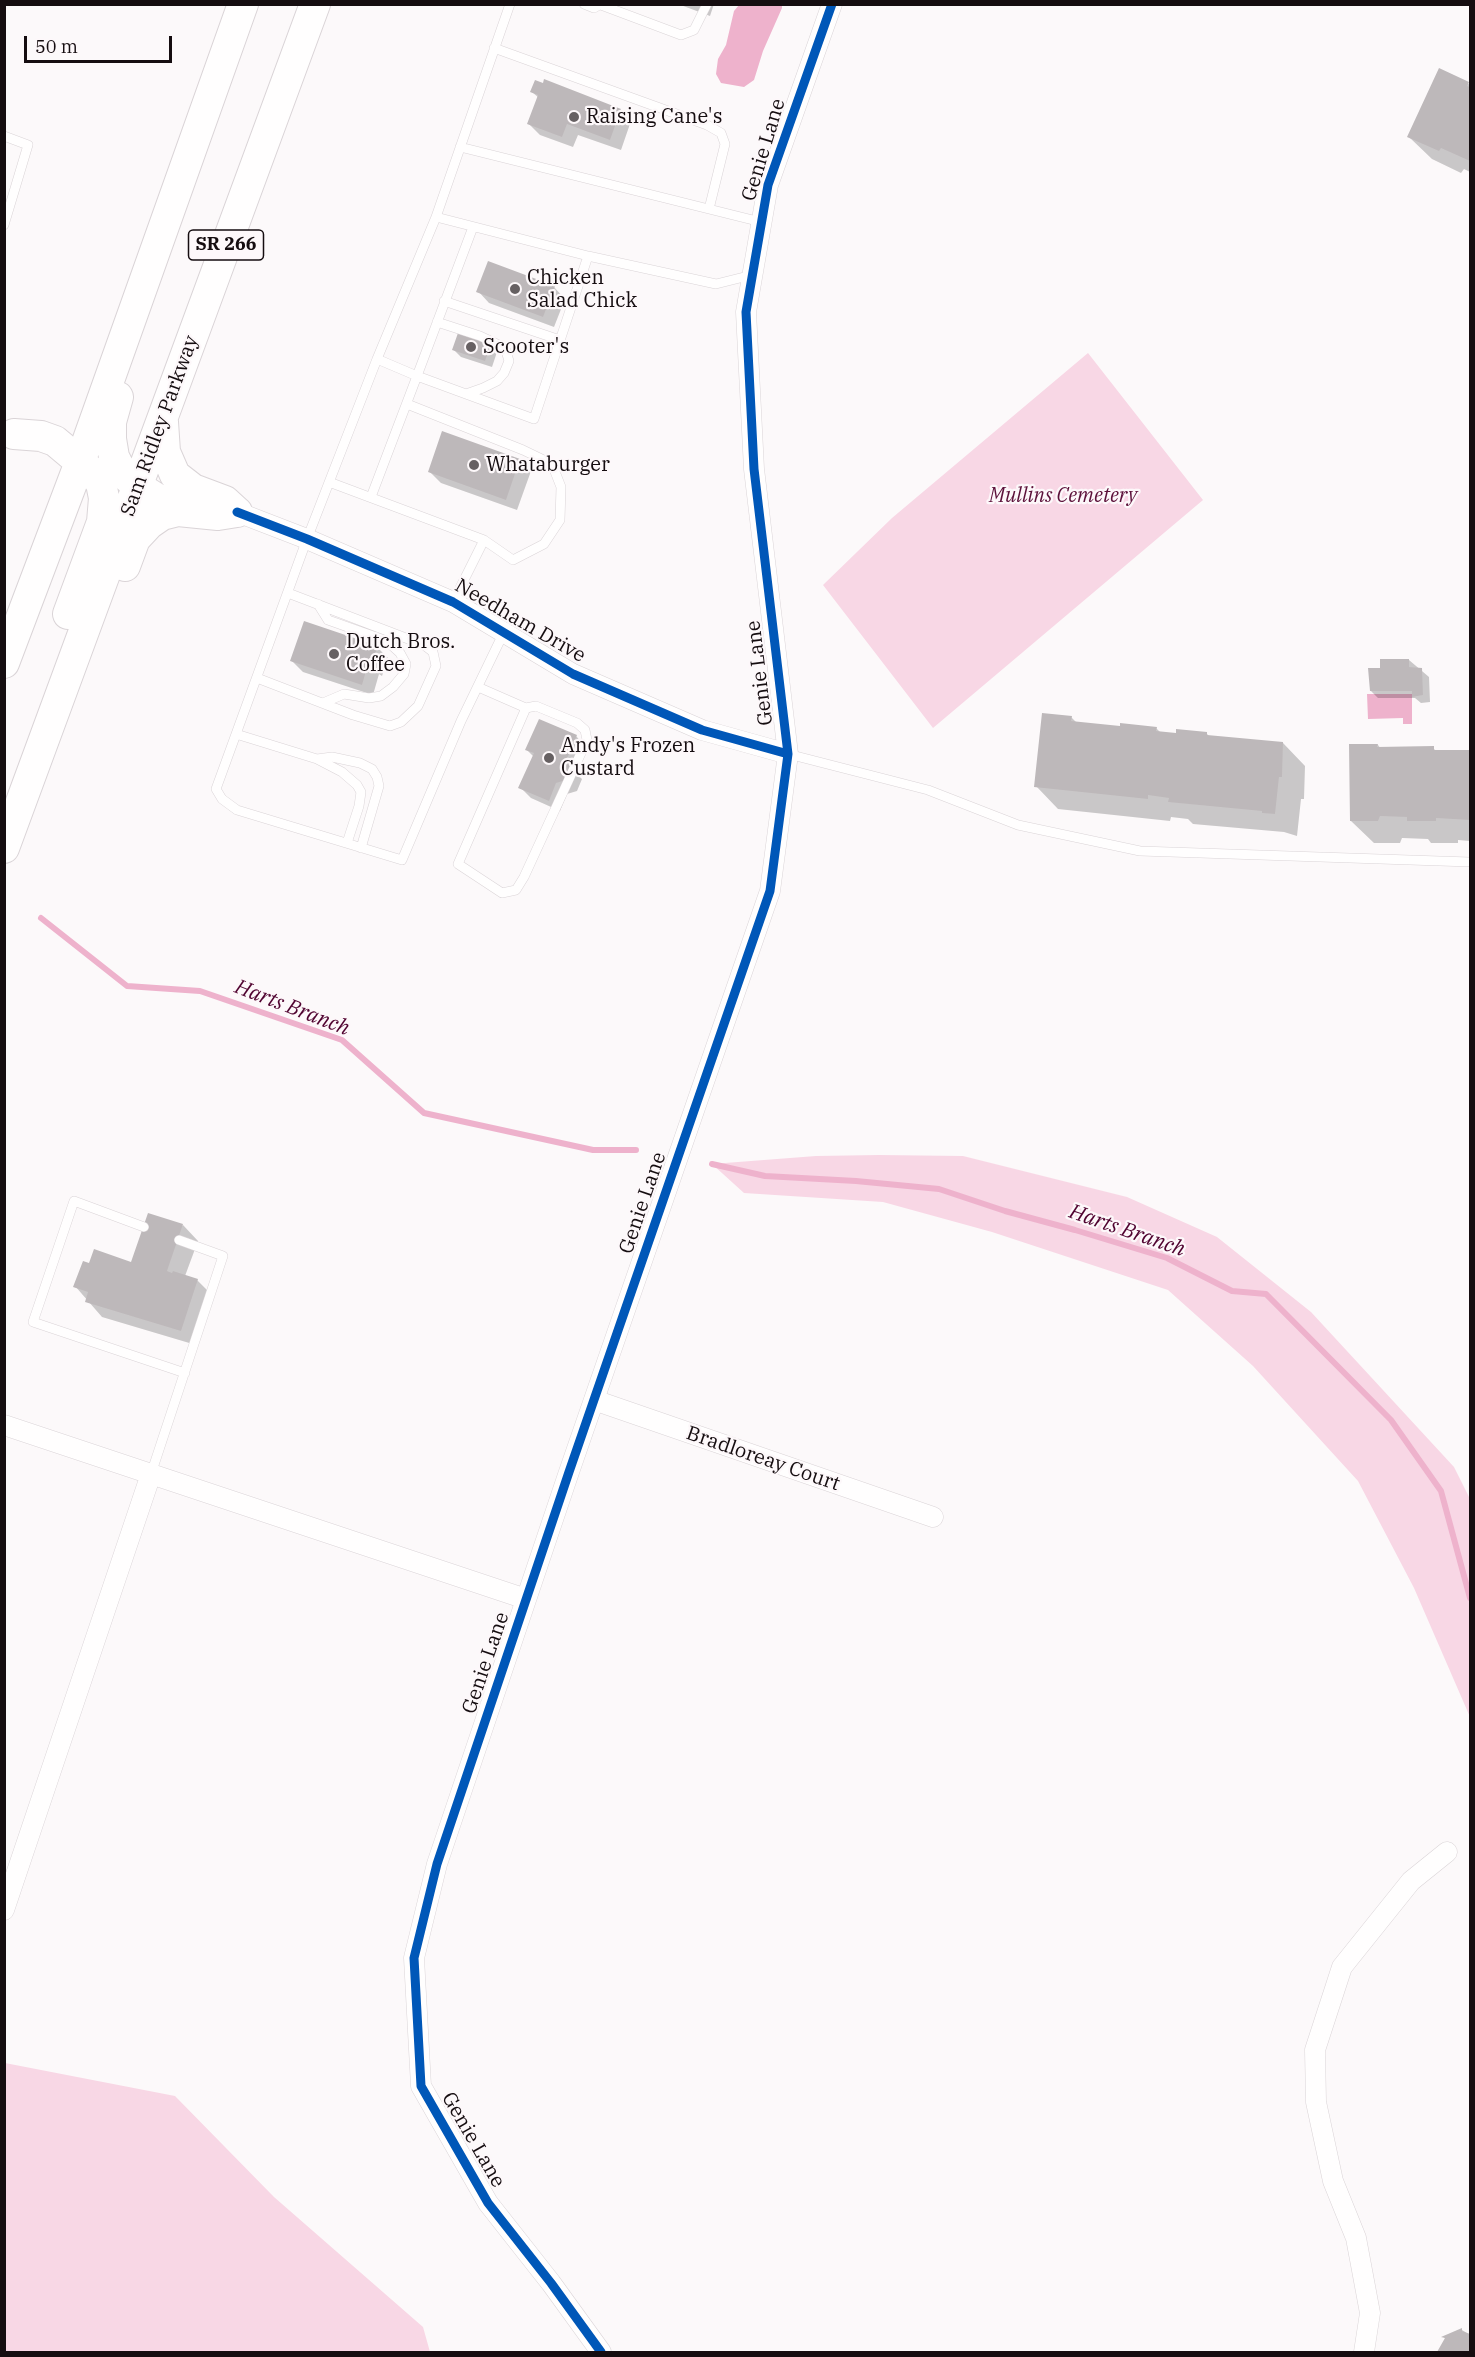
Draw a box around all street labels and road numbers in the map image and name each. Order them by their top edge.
street label: Genie Lane [737,96,791,204]
road number: SR 266 [188,230,264,260]
street label: Sam Ridley Parkway [116,332,204,520]
street label: Needham Drive [450,574,590,668]
street label: Genie Lane [742,619,778,727]
street label: Genie Lane [614,1149,672,1257]
street label: Bradloreay Court [683,1421,843,1497]
street label: Genie Lane [457,1609,515,1717]
street label: Genie Lane [436,2088,510,2192]

